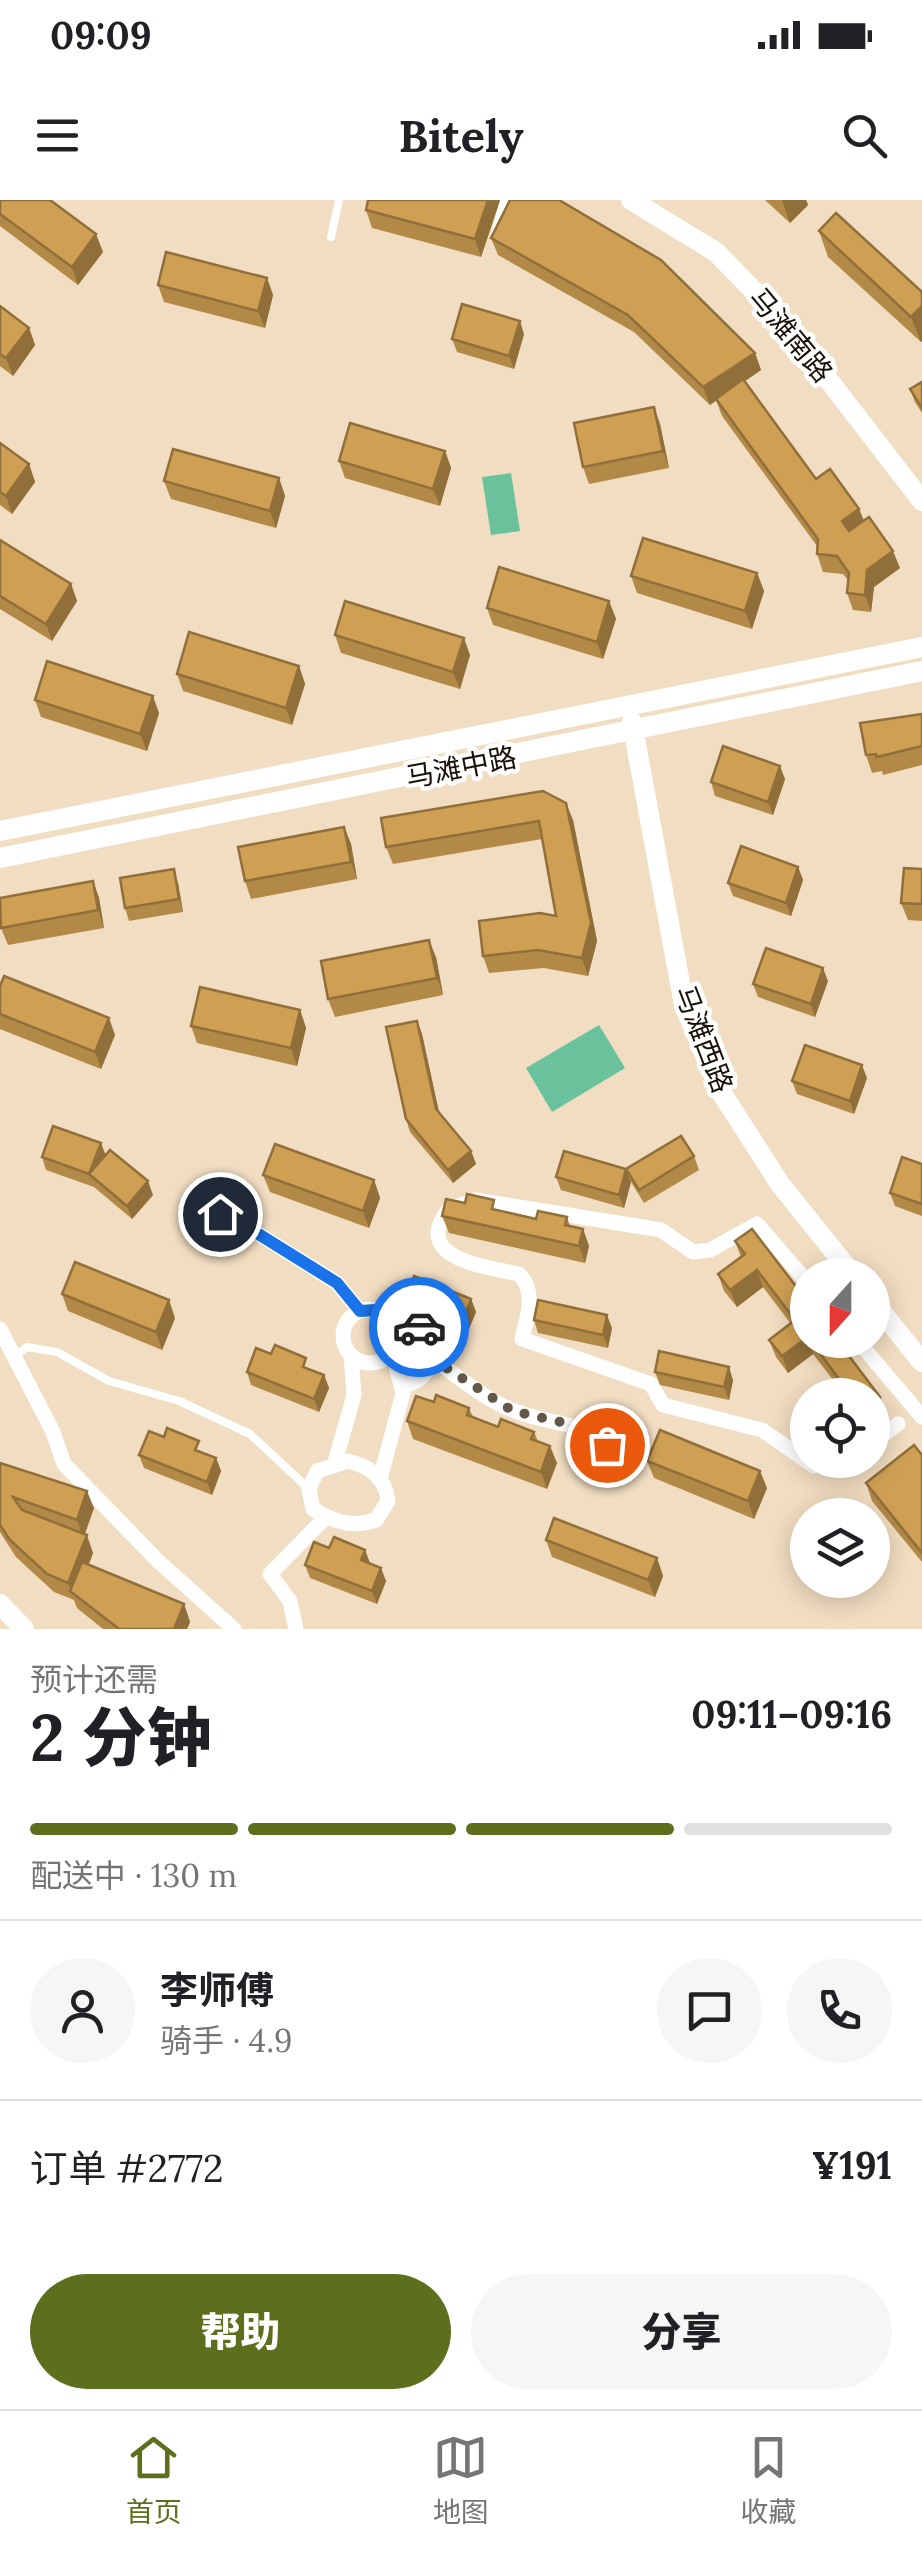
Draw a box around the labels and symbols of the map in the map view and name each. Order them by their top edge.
street label: 马滩南路 [741,281,841,389]
street label: 马滩中路 [403,739,519,795]
street label: 马滩西路 [667,980,741,1098]
pin [178,1172,263,1257]
north arrow [790,1258,890,1358]
courier [369,1277,469,1377]
pin [565,1403,650,1488]

